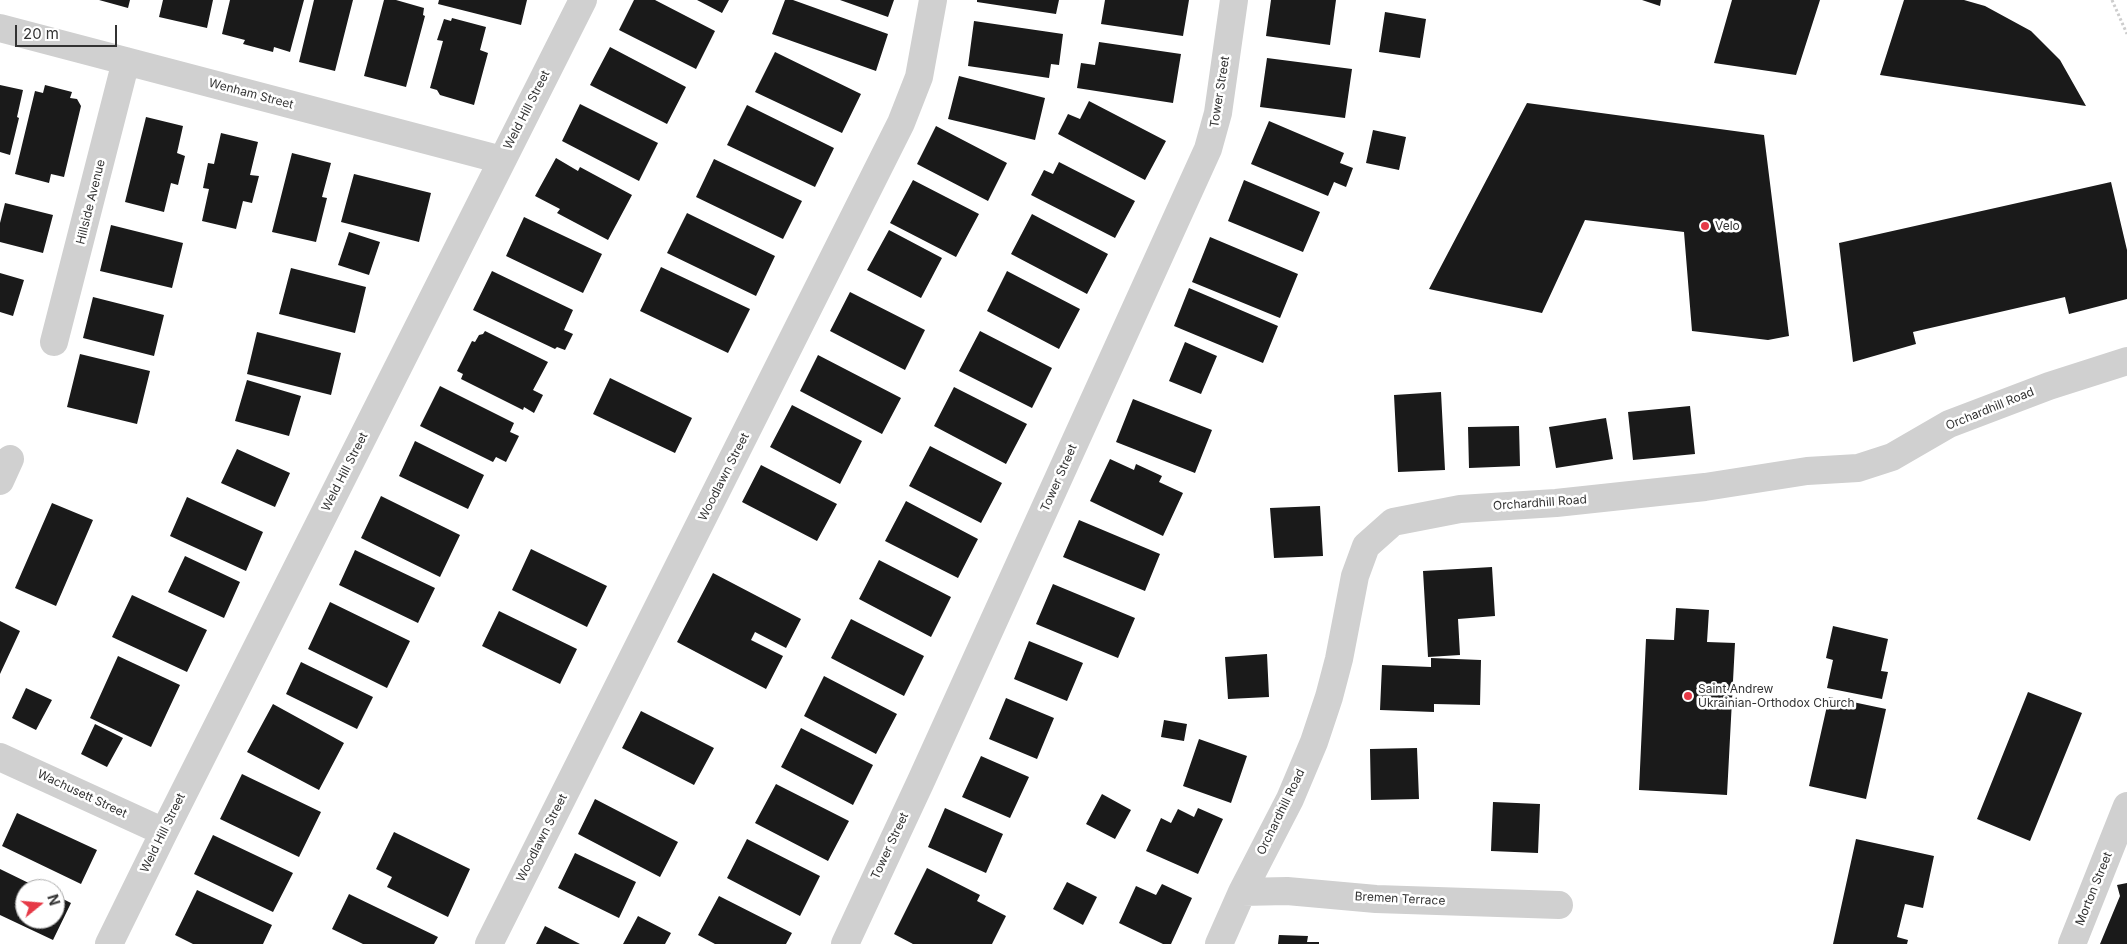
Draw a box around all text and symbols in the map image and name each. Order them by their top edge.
scale bar [18,15,120,47]
text: 20 m [23,24,59,43]
street label: Tower Street [1207,55,1233,129]
street label: Weld Hill Street [501,68,553,152]
street label: Wenham Street [207,76,295,112]
street label: Hillside Avenue [74,158,108,246]
place label: Velo [1715,219,1740,233]
marker: Velo [1699,220,1711,232]
street label: Orchardhill Road [1944,385,2036,433]
street label: Weld Hill Street [319,430,371,514]
street label: Woodlawn Street [696,431,752,523]
street label: Tower Street [1038,442,1080,514]
street label: Orchardhill Road [1493,493,1587,513]
place label: Saint Andrew Ukrainian-Orthodox Church [1698,682,1855,710]
marker: Saint Andrew Ukrainian-Orthodox Church [1682,690,1694,702]
street label: Wachusett Street [35,767,129,821]
street label: Orchardhill Road [1254,767,1308,857]
street label: Weld Hill Street [138,791,188,875]
street label: Woodlawn Street [514,792,570,884]
street label: Tower Street [868,810,912,882]
street label: Morton Street [2073,850,2115,928]
north arrow [15,879,65,929]
street label: Bremen Terrace [1354,889,1446,909]
text: N [44,892,64,907]

